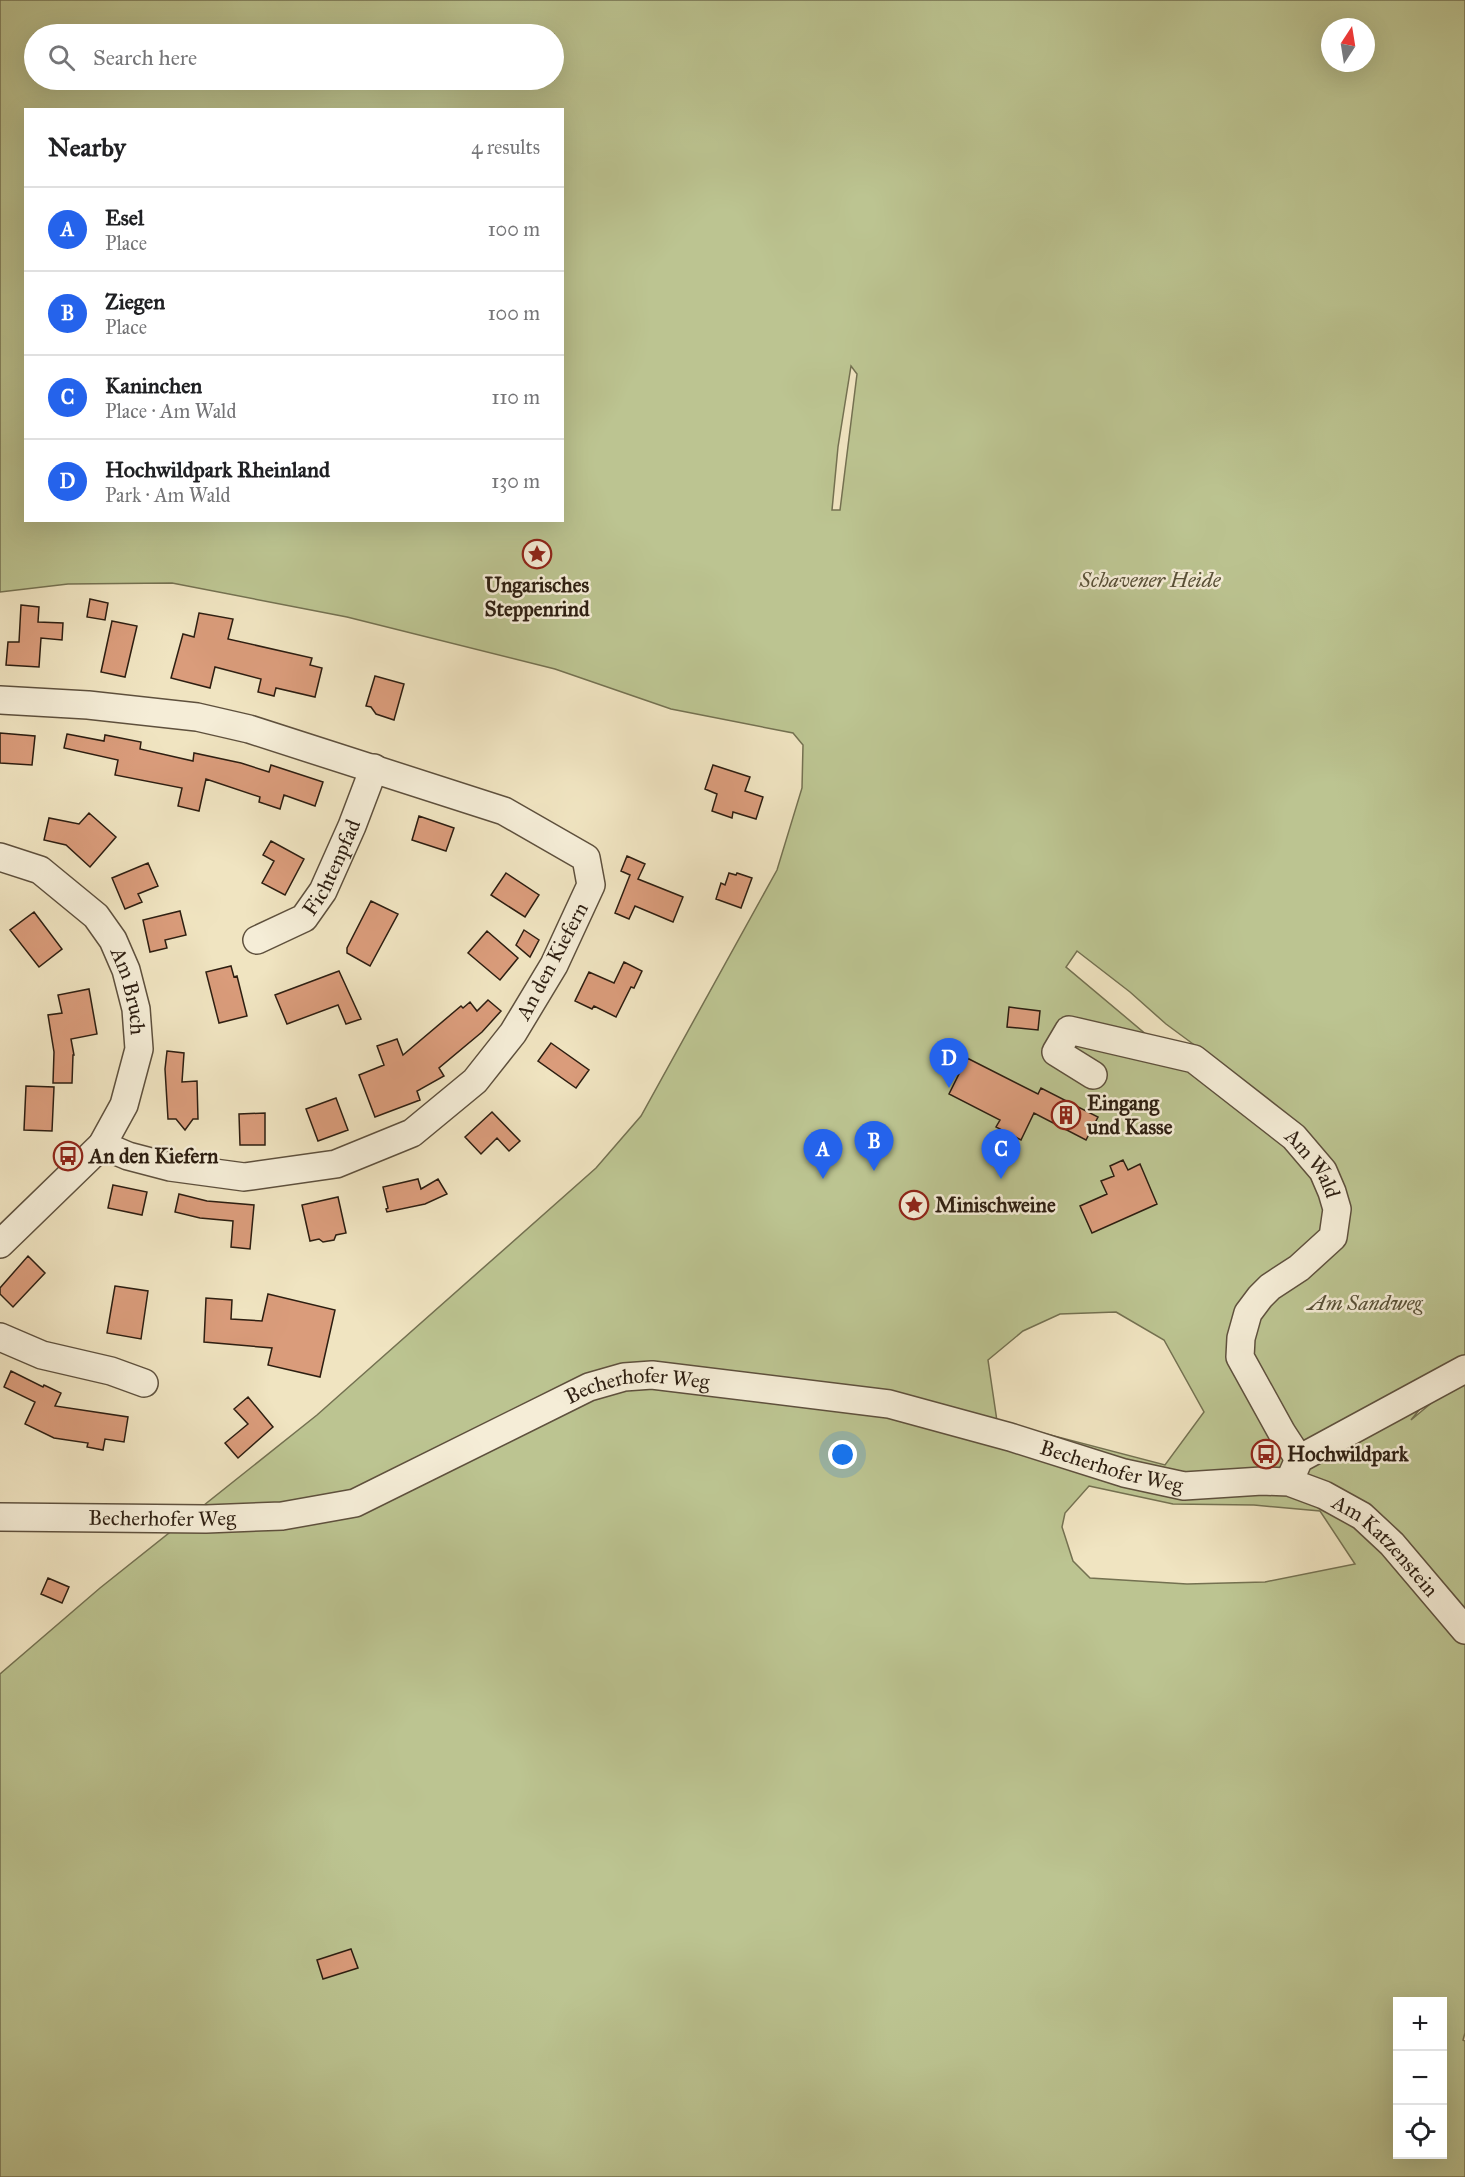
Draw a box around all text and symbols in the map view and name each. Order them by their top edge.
north arrow [1321,18,1375,72]
search box [24,24,564,90]
icon: search [45,41,78,74]
text: Search here [93,44,197,71]
text: Nearby [48,131,126,163]
text: 4 results [471,135,540,159]
text: Esel [105,204,144,231]
text: A [61,217,74,241]
text: 100 m [488,217,540,241]
text: Place [105,231,147,255]
text: Ziegen [105,288,165,315]
text: B [61,301,74,325]
text: 100 m [488,301,540,325]
text: Place [105,315,147,339]
text: Kaninchen [105,372,202,399]
text: C [61,385,74,409]
text: 110 m [492,385,540,409]
text: Place · Am Wald [105,399,237,423]
text: Hochwildpark Rheinland [105,456,330,483]
text: D [60,469,75,493]
text: 130 m [491,469,540,493]
text: Park · Am Wald [105,483,231,507]
place icon: Ungarisches Steppenrind [521,538,553,570]
park label: Schavener Heide [1079,567,1222,593]
place label: Ungarisches Steppenrind [485,572,590,622]
street label: Fichtenpfad [297,815,366,921]
street label: An den Kiefern [510,898,594,1025]
street label: Am Bruch [104,942,151,1036]
pin: D [930,1038,968,1088]
place label: Eingang und Kasse [1086,1090,1173,1140]
building icon: Eingang und Kasse [1050,1099,1082,1131]
pin: B [854,1122,894,1171]
street label: Am Wald [1279,1122,1346,1201]
pin: A [804,1130,842,1179]
pin: C [982,1130,1020,1179]
bus stop icon: An den Kiefern [52,1140,84,1172]
place label: An den Kiefern [87,1143,219,1169]
place icon: Minischweine [898,1189,930,1221]
place label: Minischweine [935,1192,1056,1218]
park label: Am Sandweg [1306,1290,1423,1316]
street label: Becherhofer Weg [561,1362,711,1410]
street label: Becherhofer Weg [1037,1434,1186,1498]
bus stop icon: Hochwildpark [1250,1438,1282,1470]
your location [828,1440,857,1469]
place label: Hochwildpark [1287,1441,1410,1467]
street label: Am Katzenstein [1327,1489,1444,1602]
street label: Becherhofer Weg [88,1505,236,1532]
map controls [1393,1997,1447,2159]
button: + [1393,1997,1447,2051]
button: − [1393,2051,1447,2105]
button: locate [1393,2105,1447,2159]

